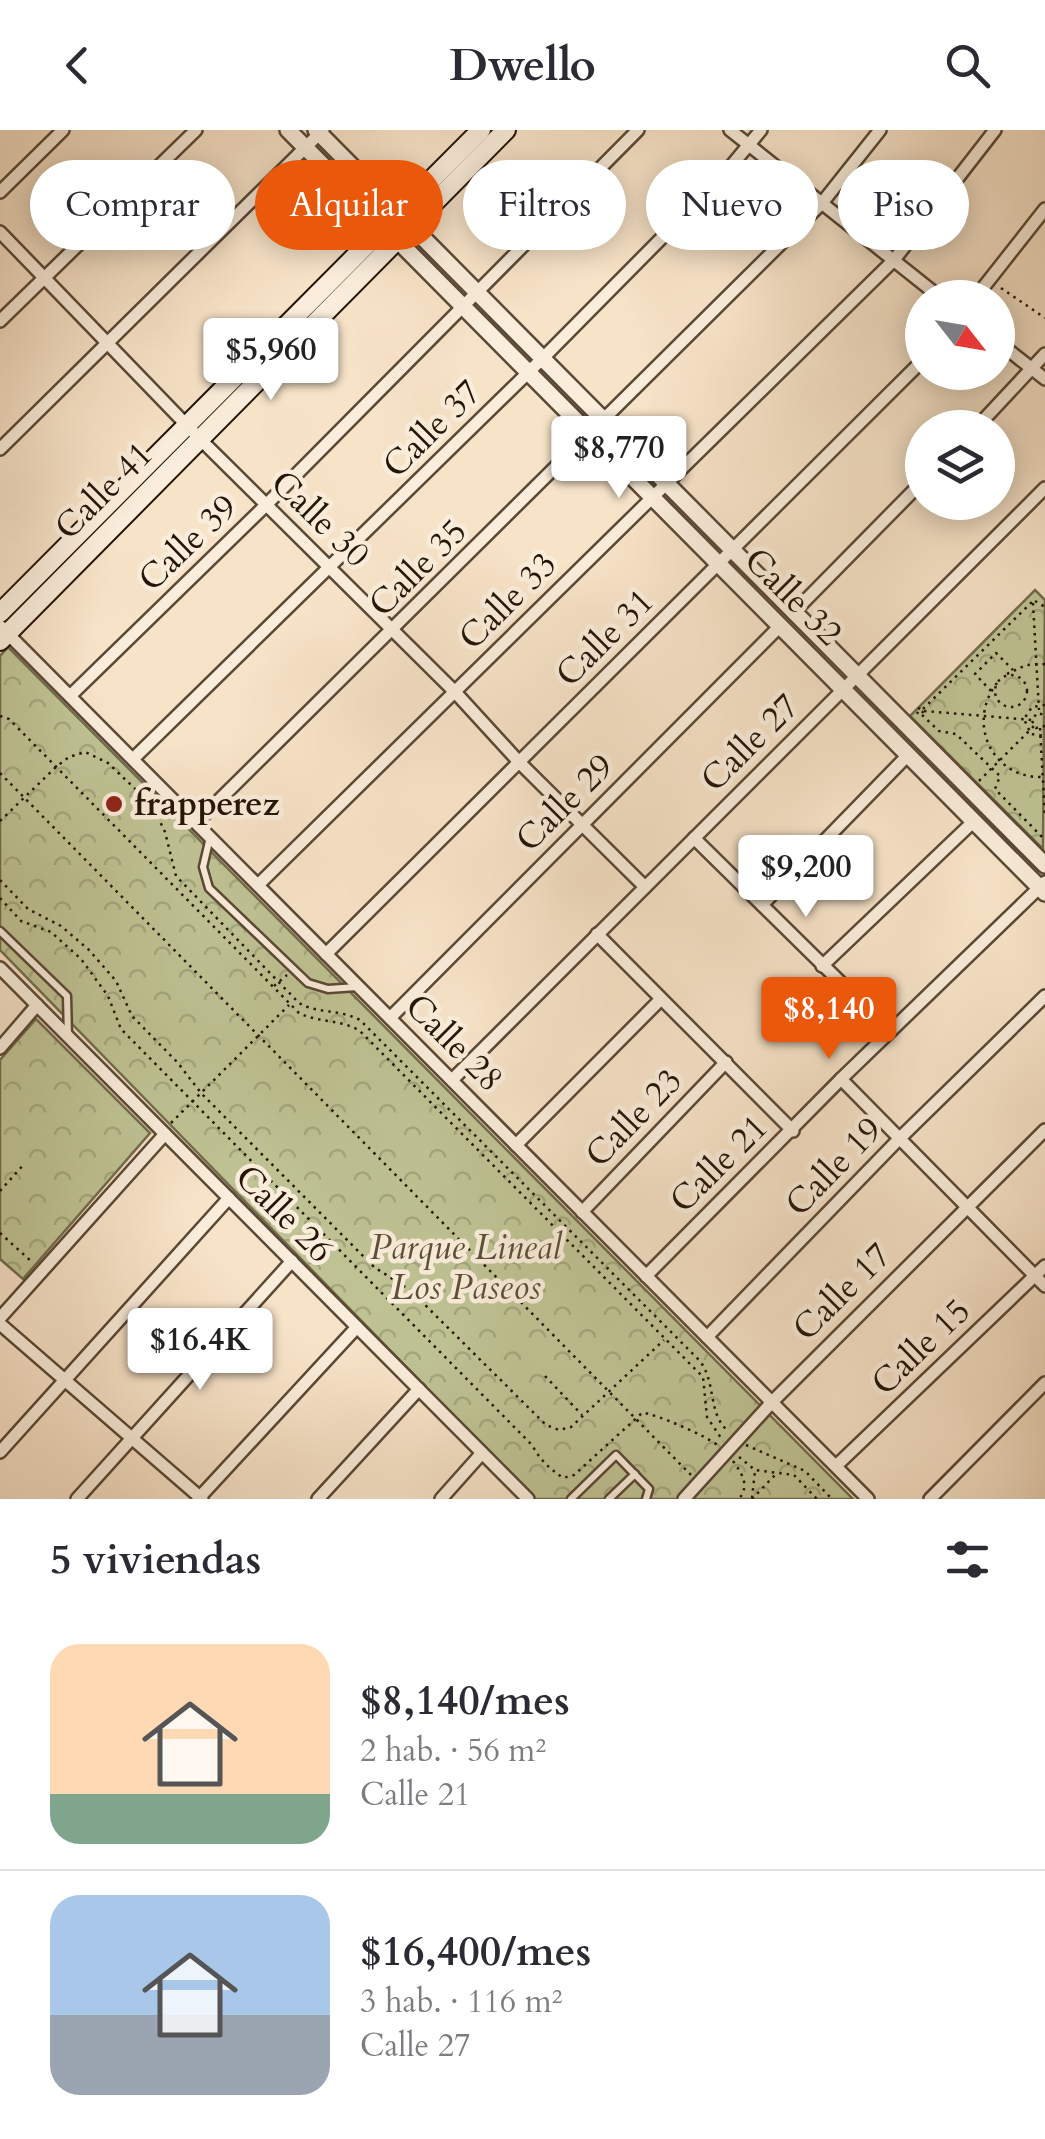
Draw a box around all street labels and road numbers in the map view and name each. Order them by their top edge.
street label: Calle 37 [372,369,492,489]
street label: Calle 41 [44,431,164,551]
street label: Calle 30 [260,460,380,578]
street label: Calle 39 [128,484,248,602]
street label: Calle 35 [358,508,478,628]
street label: Calle 32 [733,537,853,657]
street label: Calle 33 [448,541,568,661]
street label: Calle 31 [545,578,665,698]
street label: Calle 27 [690,683,810,803]
street label: Calle 29 [505,743,625,863]
street label: Calle 28 [394,983,514,1103]
street label: Calle 23 [575,1058,693,1178]
street label: Calle 21 [659,1104,779,1224]
street label: Calle 19 [775,1107,893,1227]
street label: Calle 26 [224,1154,344,1274]
street label: Calle 17 [782,1232,902,1352]
street label: Calle 15 [861,1288,981,1406]

